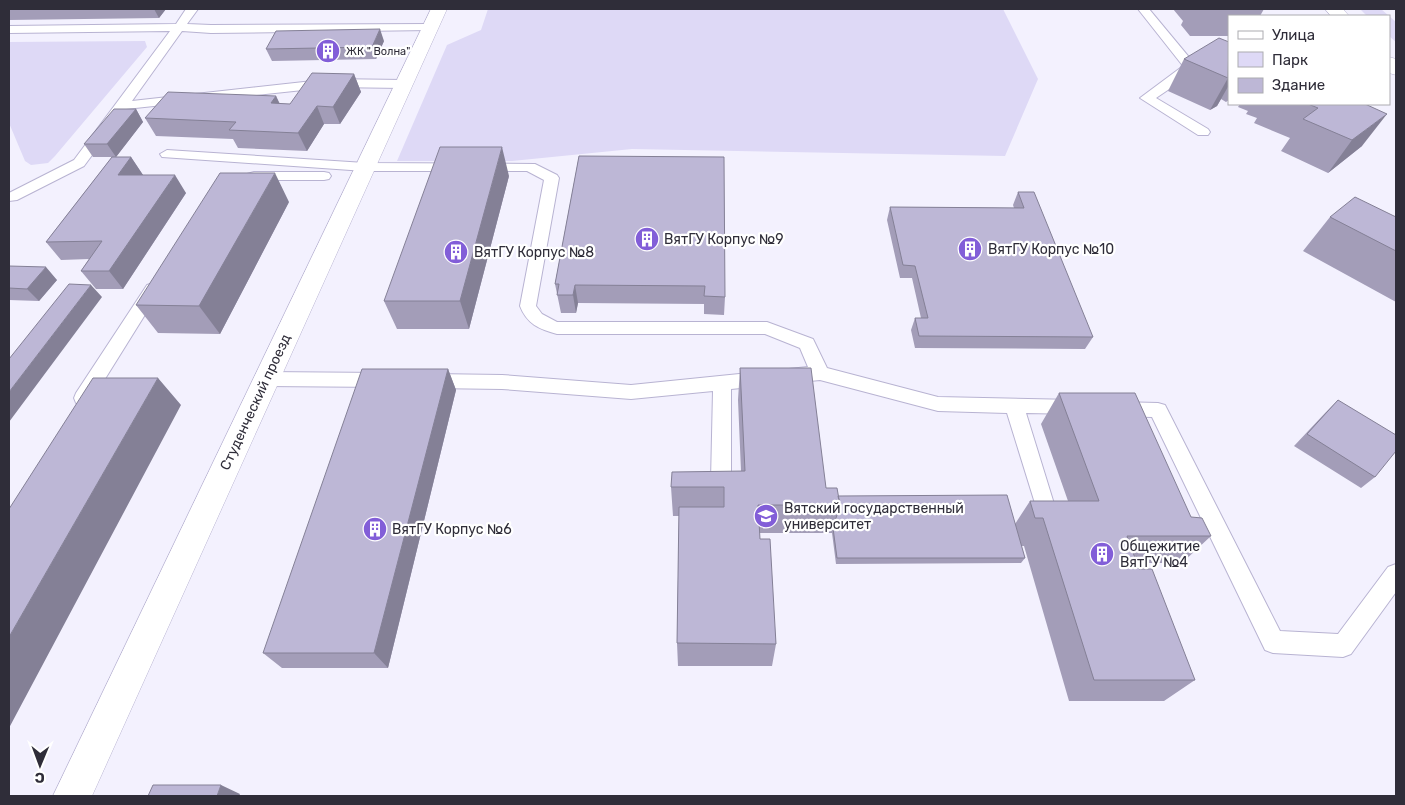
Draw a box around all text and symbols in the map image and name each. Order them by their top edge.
legend [1228,15,1390,105]
text: Улица [1272,26,1315,44]
building icon: ЖК " Волна" [315,38,341,64]
place label: ЖК " Волна" [346,45,410,58]
text: Парк [1272,51,1308,69]
text: Здание [1272,76,1325,94]
building icon: ВятГУ Корпус №9 [634,226,660,252]
place label: ВятГУ Корпус №9 [664,231,783,248]
building icon: ВятГУ Корпус №10 [957,236,983,262]
building icon: ВятГУ Корпус №8 [443,239,469,265]
place label: ВятГУ Корпус №10 [988,241,1114,258]
place label: ВятГУ Корпус №8 [474,244,594,261]
street label: Студенческий проезд [216,331,294,473]
place label: Вятский государственный университет [784,500,964,533]
school or university icon: Вятский государственный университет [753,503,779,529]
building icon: ВятГУ Корпус №6 [362,516,388,542]
place label: ВятГУ Корпус №6 [392,521,512,538]
place label: Общежитие ВятГУ №4 [1120,538,1200,571]
building icon: Общежитие ВятГУ №4 [1089,541,1115,567]
north arrow [15,740,65,790]
text: С [35,769,45,786]

